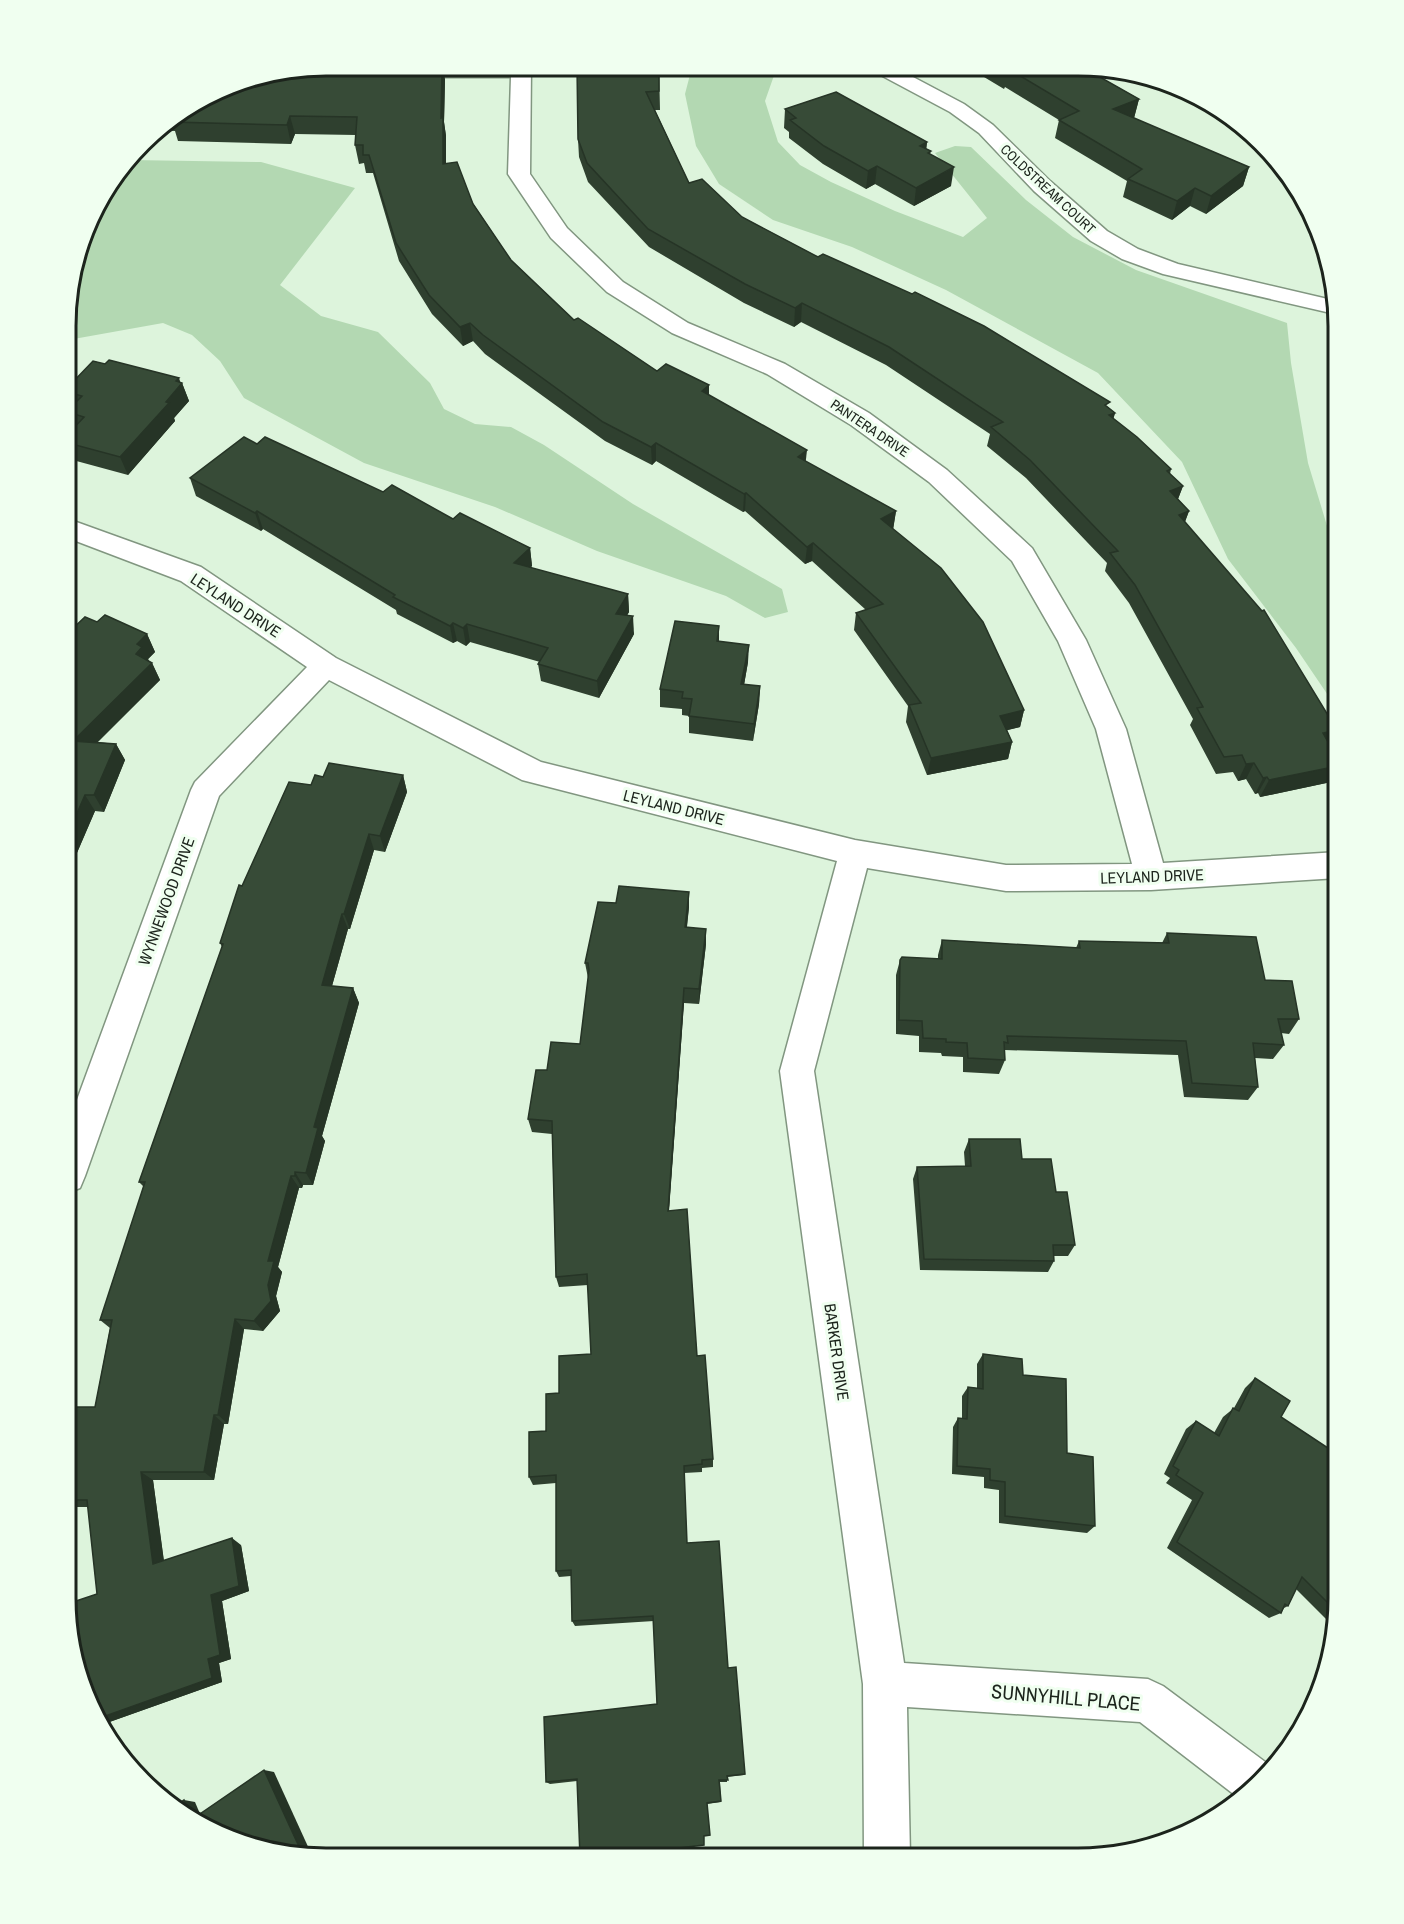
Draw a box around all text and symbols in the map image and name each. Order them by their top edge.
street label: COLDSTREAM COURT [997,140,1099,238]
street label: PANTERA DRIVE [827,395,913,461]
street label: LEYLAND DRIVE [187,568,285,642]
street label: LEYLAND DRIVE [621,784,727,830]
street label: WYNNEWOOD DRIVE [133,834,199,968]
street label: LEYLAND DRIVE [1100,863,1204,889]
street label: BARKER DRIVE [819,1302,855,1402]
street label: SUNNYHILL PLACE [990,1677,1142,1717]

